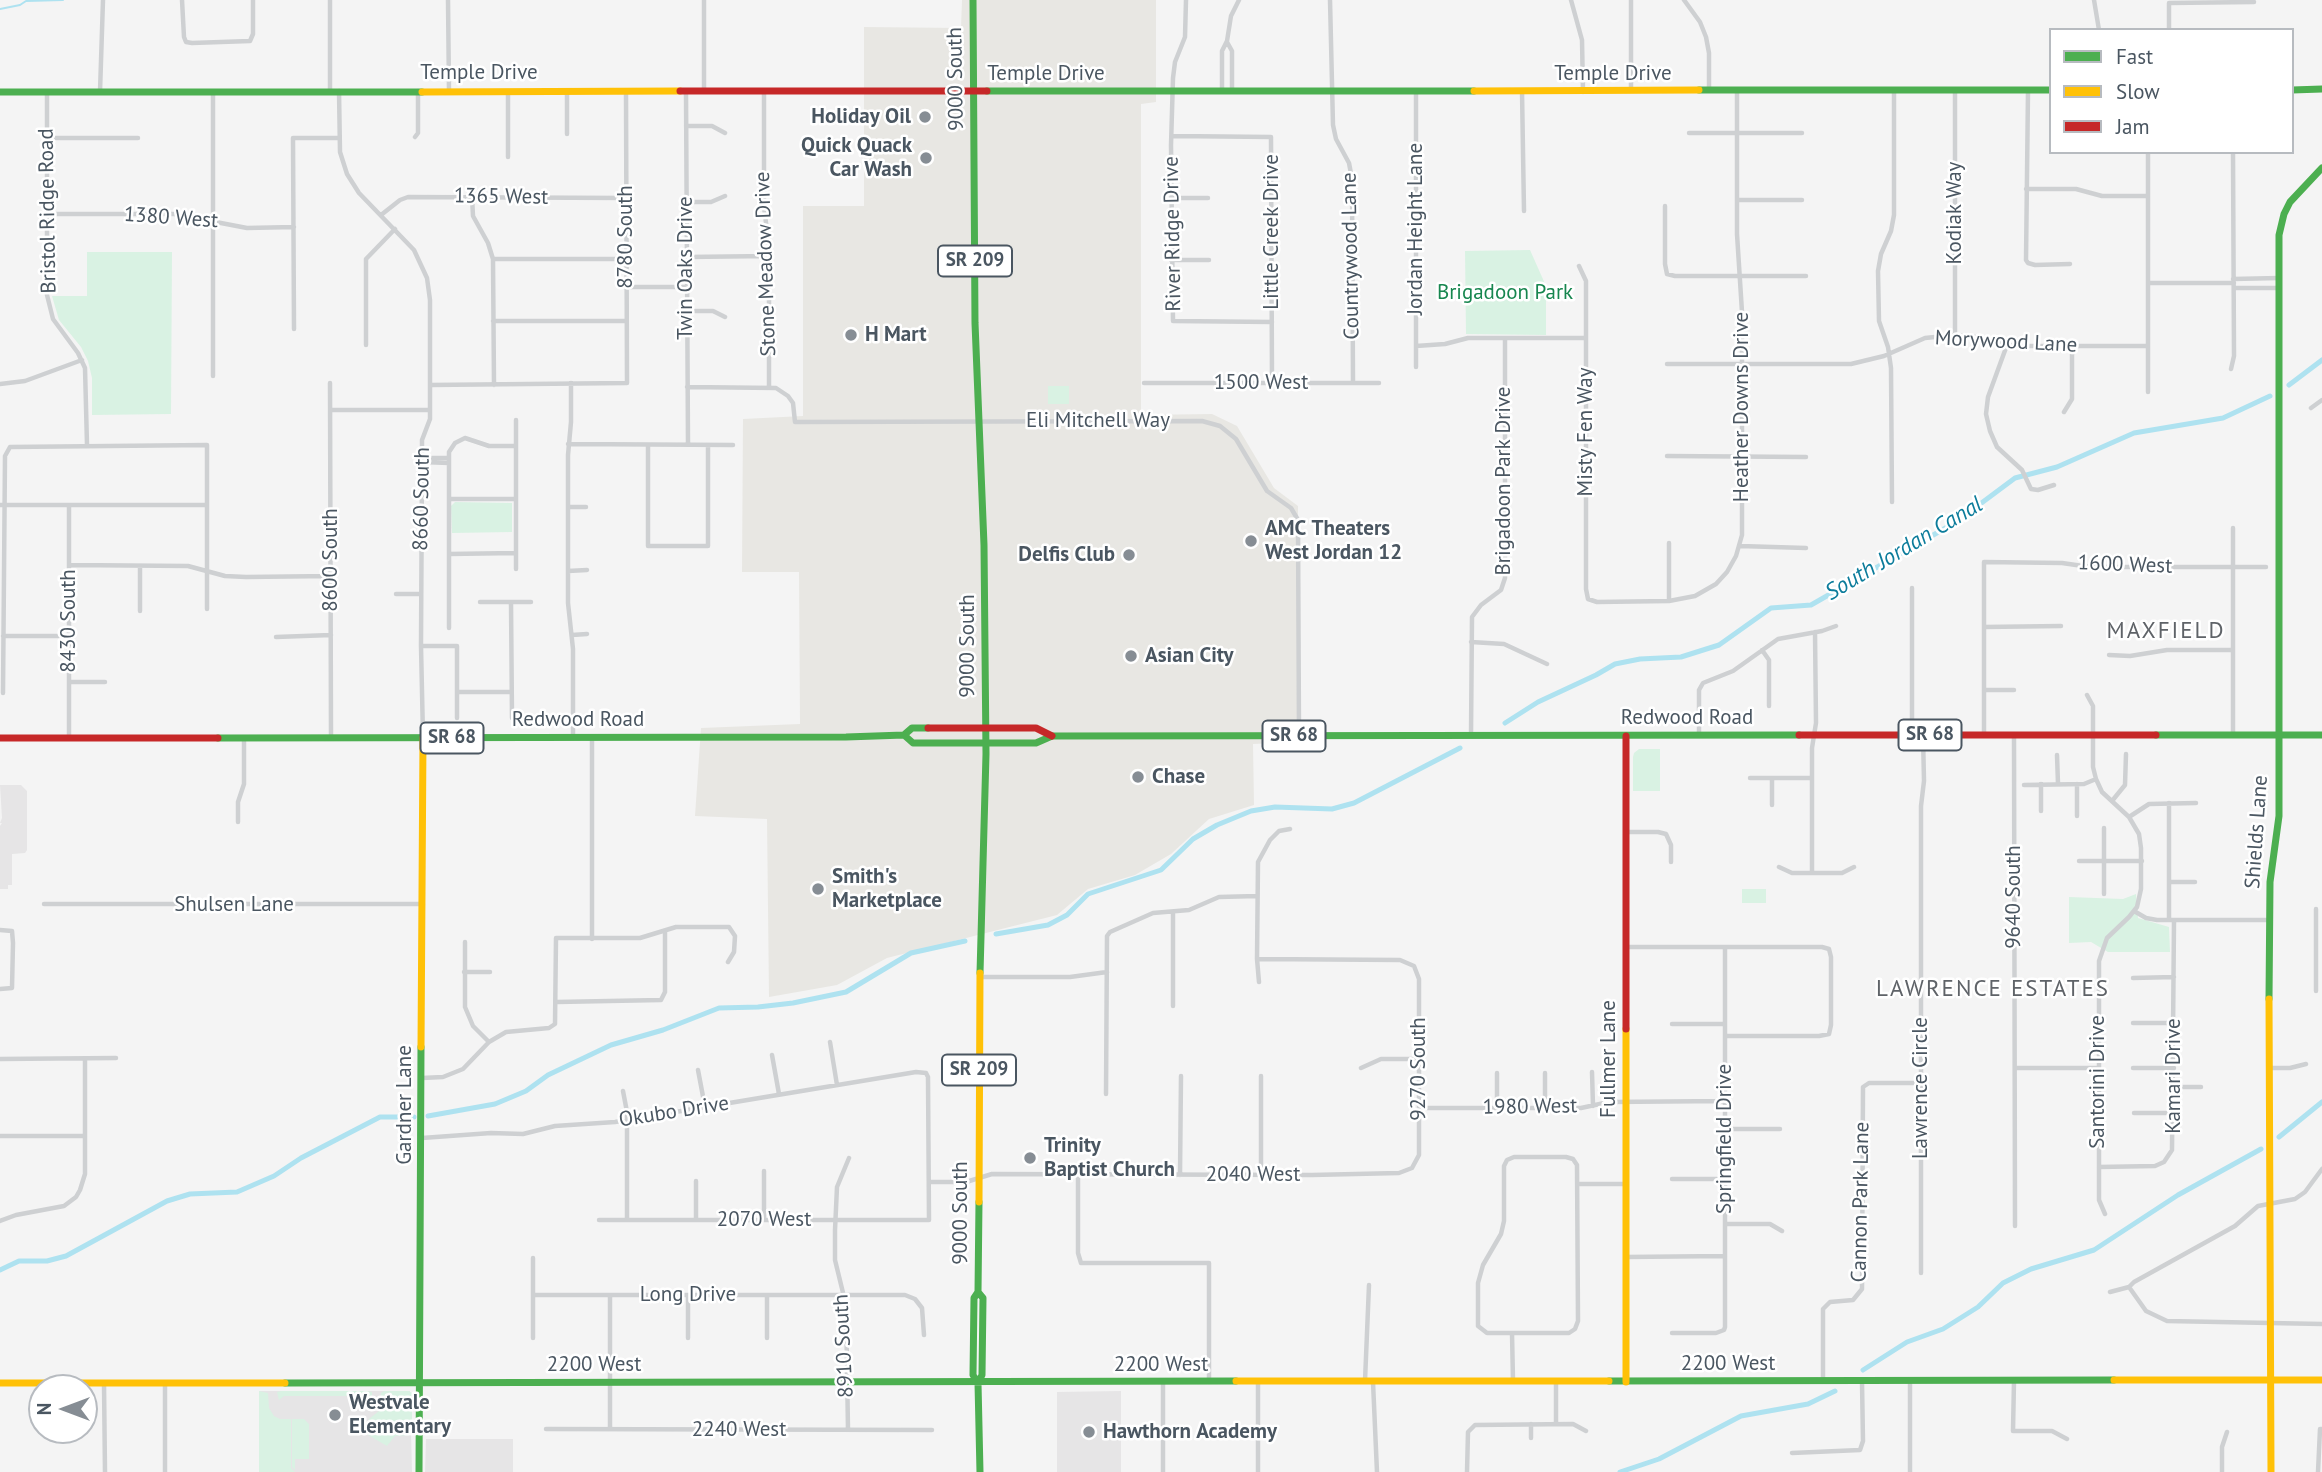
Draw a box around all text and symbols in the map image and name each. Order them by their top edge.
street label: 9000 South [942,27,970,131]
legend [2049,28,2294,154]
text: Fast [2116,43,2153,70]
street label: Temple Drive [420,60,538,86]
street label: Temple Drive [987,61,1105,87]
street label: Temple Drive [1554,61,1672,87]
text: Slow [2116,78,2160,105]
place label: Holiday Oil [811,104,911,130]
marker: Holiday Oil [917,109,933,125]
text: Jam [2116,113,2150,140]
street label: Bristol Ridge Road [34,128,62,294]
place label: Quick Quack Car Wash [801,133,912,183]
street label: Jordan Height Lane [1403,143,1429,315]
marker: Quick Quack Car Wash [918,150,934,166]
street label: Little Creek Drive [1259,154,1285,310]
street label: River Ridge Drive [1159,156,1187,312]
street label: Kodiak Way [1942,162,1968,264]
street label: Stone Meadow Drive [750,171,782,357]
street label: Countrywood Lane [1337,172,1365,340]
street label: 1365 West [454,184,548,210]
street label: 8780 South [613,185,639,289]
street label: Twin Oaks Drive [673,196,699,340]
street label: 1380 West [123,202,219,234]
road number: SR 209 [938,246,1012,276]
park label: Brigadoon Park [1437,280,1573,306]
street label: Heather Downs Drive [1729,312,1755,502]
place label: H Mart [865,322,927,348]
street label: Morywood Lane [1934,326,2078,358]
marker: H Mart [843,327,859,343]
street label: Misty Fen Way [1573,368,1599,496]
street label: 1500 West [1214,370,1308,396]
street label: Brigadoon Park Drive [1491,387,1517,575]
street label: Eli Mitchell Way [1026,408,1170,434]
street label: 8660 South [408,447,436,551]
water label: South Jordan Canal [1820,491,1988,607]
street label: 8600 South [318,508,344,612]
place label: AMC Theaters West Jordan 12 [1265,516,1402,566]
marker: AMC Theaters West Jordan 12 [1243,533,1259,549]
place label: Delfis Club [1018,542,1115,568]
marker: Delfis Club [1121,547,1137,563]
street label: 1600 West [2077,551,2173,579]
street label: 8430 South [56,569,82,673]
street label: 9000 South [955,594,981,698]
district label: MAXFIELD [2107,617,2225,645]
place label: Asian City [1145,643,1234,669]
marker: Asian City [1123,648,1139,664]
street label: Redwood Road [1621,705,1753,731]
street label: Redwood Road [512,707,644,733]
road number: SR 68 [1262,720,1326,751]
road number: SR 68 [1898,720,1962,750]
road number: SR 68 [420,722,484,754]
place label: Chase [1152,764,1205,790]
marker: Chase [1130,769,1146,785]
street label: Shields Lane [2240,774,2274,890]
street label: 9640 South [2001,845,2027,949]
place label: Smith's Marketplace [832,864,942,914]
marker: Smith's Marketplace [810,881,826,897]
street label: Shulsen Lane [174,892,294,918]
district label: LAWRENCE ESTATES [1878,975,2108,1003]
street label: Fullmer Lane [1596,1000,1622,1118]
street label: Santorini Drive [2085,1015,2111,1149]
street label: 9270 South [1406,1017,1432,1121]
street label: Lawrence Circle [1908,1017,1934,1159]
street label: Kamari Drive [2161,1018,2187,1134]
street label: Gardner Lane [392,1045,418,1165]
road number: SR 209 [942,1054,1016,1086]
street label: Springfield Drive [1712,1064,1738,1214]
street label: Okubo Drive [617,1091,731,1133]
street label: 1980 West [1483,1094,1577,1120]
street label: Cannon Park Lane [1847,1121,1875,1283]
place label: Trinity Baptist Church [1044,1133,1175,1183]
marker: Trinity Baptist Church [1022,1150,1038,1166]
street label: 9000 South [948,1161,974,1265]
street label: 2040 West [1206,1162,1300,1188]
street label: 2070 West [717,1207,811,1233]
street label: Long Drive [640,1282,736,1308]
street label: 8910 South [829,1294,859,1398]
street label: 2200 West [1681,1351,1775,1377]
street label: 2200 West [547,1352,641,1378]
street label: 2200 West [1114,1352,1208,1378]
north arrow [28,1374,98,1444]
place label: Westvale Elementary [349,1390,451,1440]
text: N [32,1403,56,1415]
marker: Westvale Elementary [327,1407,343,1423]
street label: 2240 West [692,1417,786,1443]
place label: Hawthorn Academy [1103,1419,1277,1445]
marker: Hawthorn Academy [1081,1424,1097,1440]

